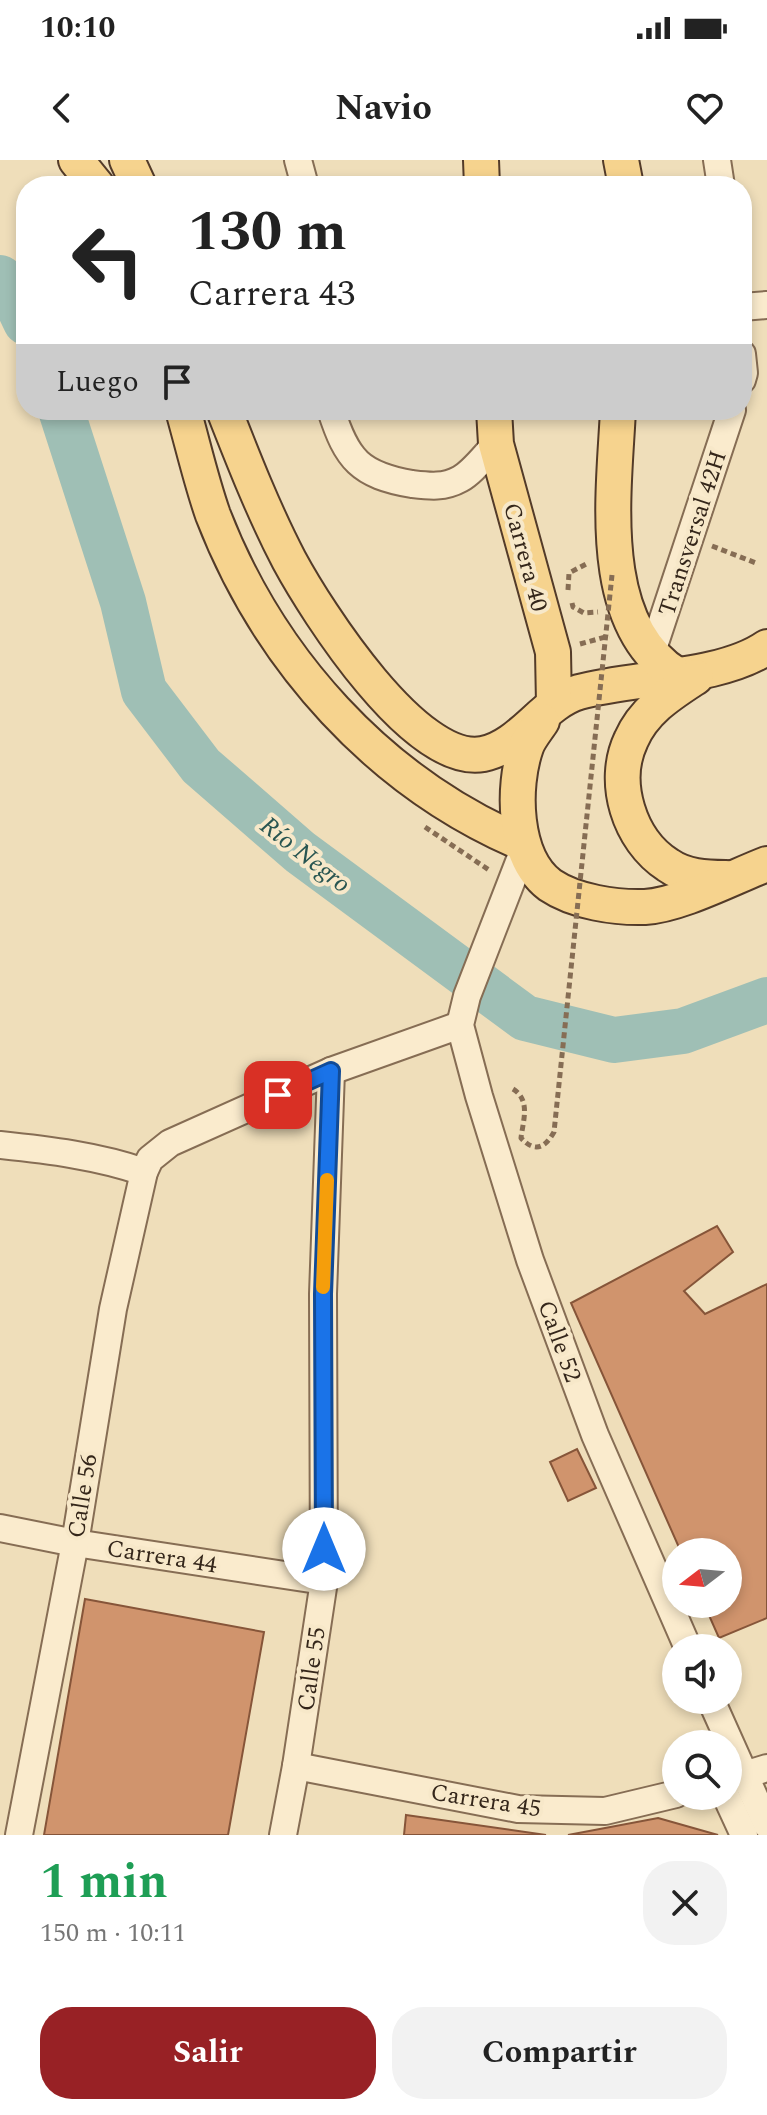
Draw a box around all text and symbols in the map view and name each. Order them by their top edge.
text: 10:10 [40,5,115,51]
text: Navio [335,81,432,136]
icon: back [40,86,84,130]
icon: heart [683,86,727,130]
text: 130 m [188,190,347,275]
icon: left [56,208,160,312]
text: Carrera 43 [188,267,355,322]
text: Luego [56,359,139,405]
icon: arrive [155,360,199,404]
street label: Transversal 42H [649,446,737,621]
street label: Carrera 40 [493,499,557,616]
water label: Río Negro [251,806,360,903]
pin [244,1061,312,1129]
icon: arrive [256,1073,300,1117]
street label: Calle 52 [528,1295,590,1387]
street label: Calle 56 [59,1451,107,1541]
position arrow [282,1507,366,1591]
street label: Carrera 44 [104,1531,220,1583]
north arrow [662,1538,742,1618]
map controls [662,1538,742,1810]
street label: Calle 55 [288,1625,336,1714]
button: sound [662,1634,742,1714]
button: search [662,1730,742,1810]
street label: Carrera 45 [428,1775,544,1827]
text: 1 min [40,1846,168,1919]
button: close [643,1861,727,1945]
text: 150 m · 10:11 [40,1913,186,1953]
button: Salir [40,2007,376,2099]
button: Compartir [392,2007,727,2099]

